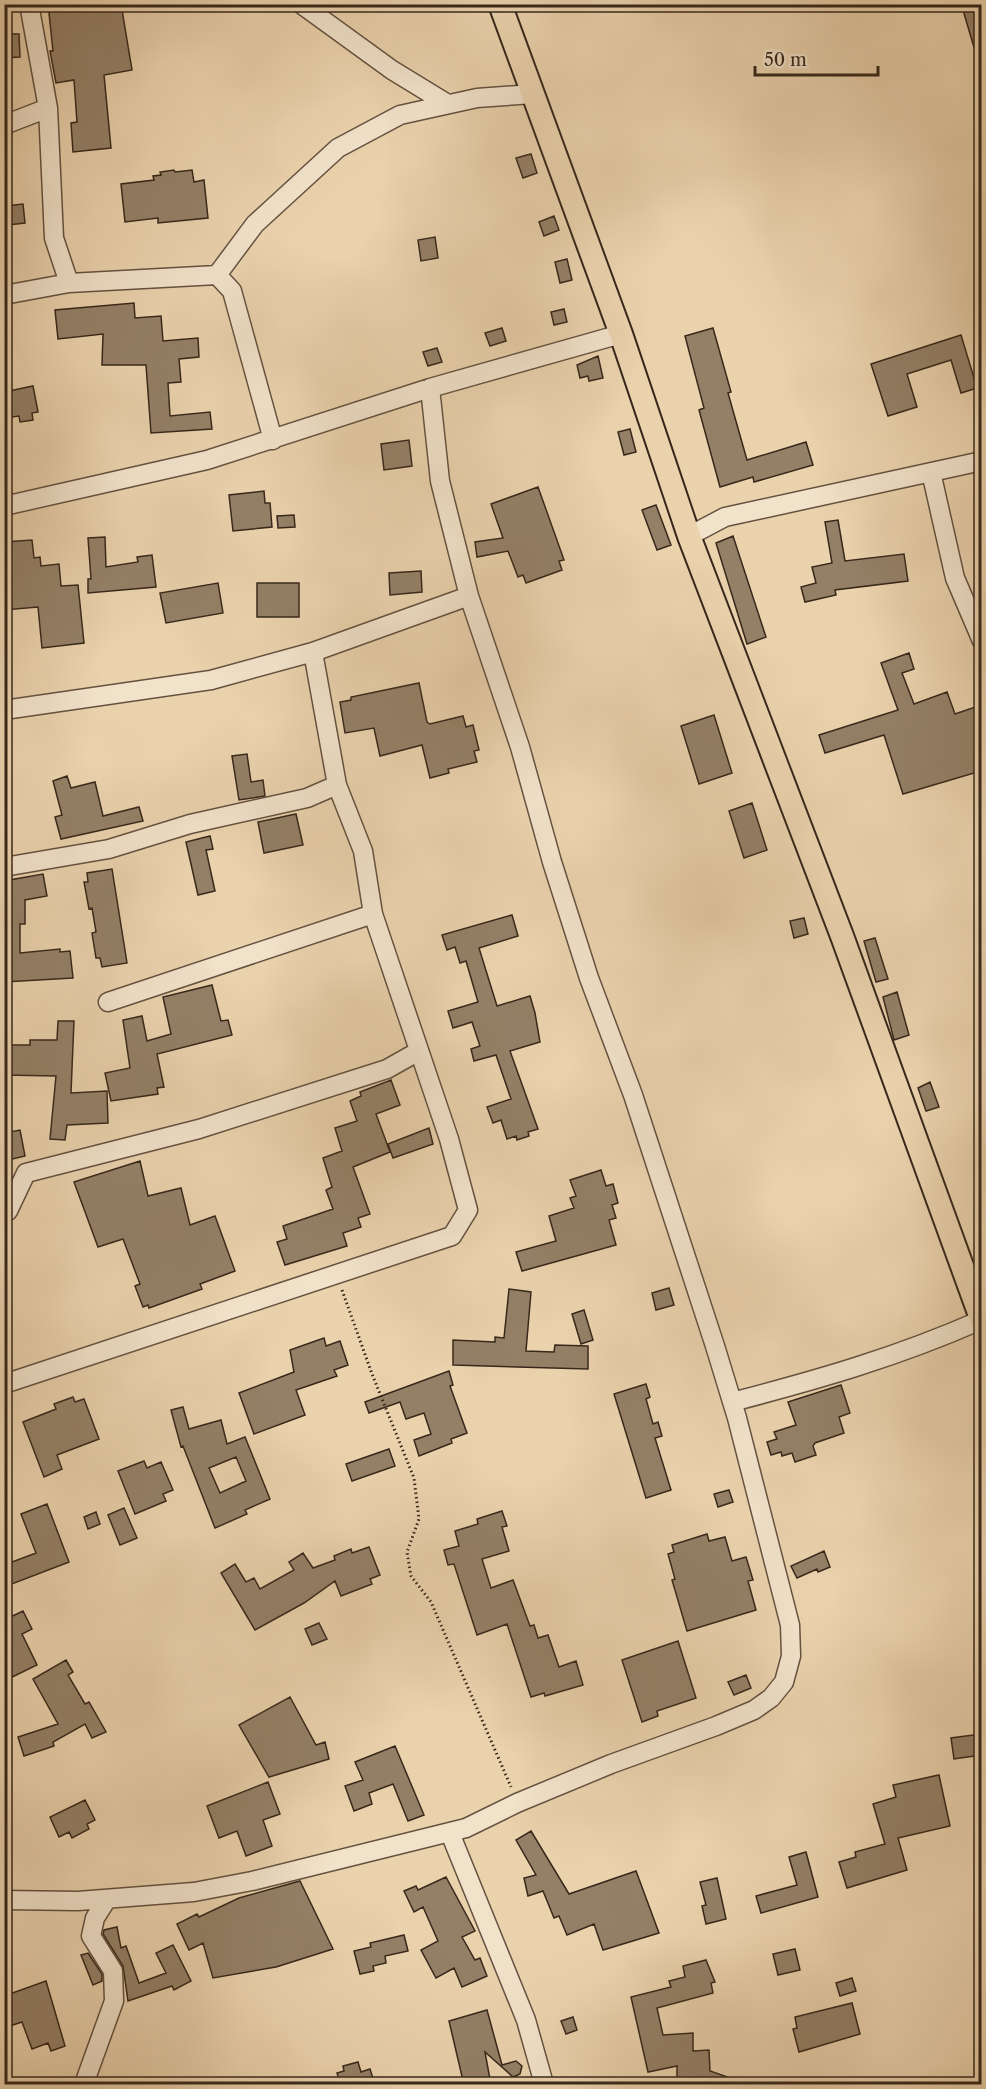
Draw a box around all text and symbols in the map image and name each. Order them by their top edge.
scale bar [755,39,878,77]
text: 50 m [764,49,807,71]

